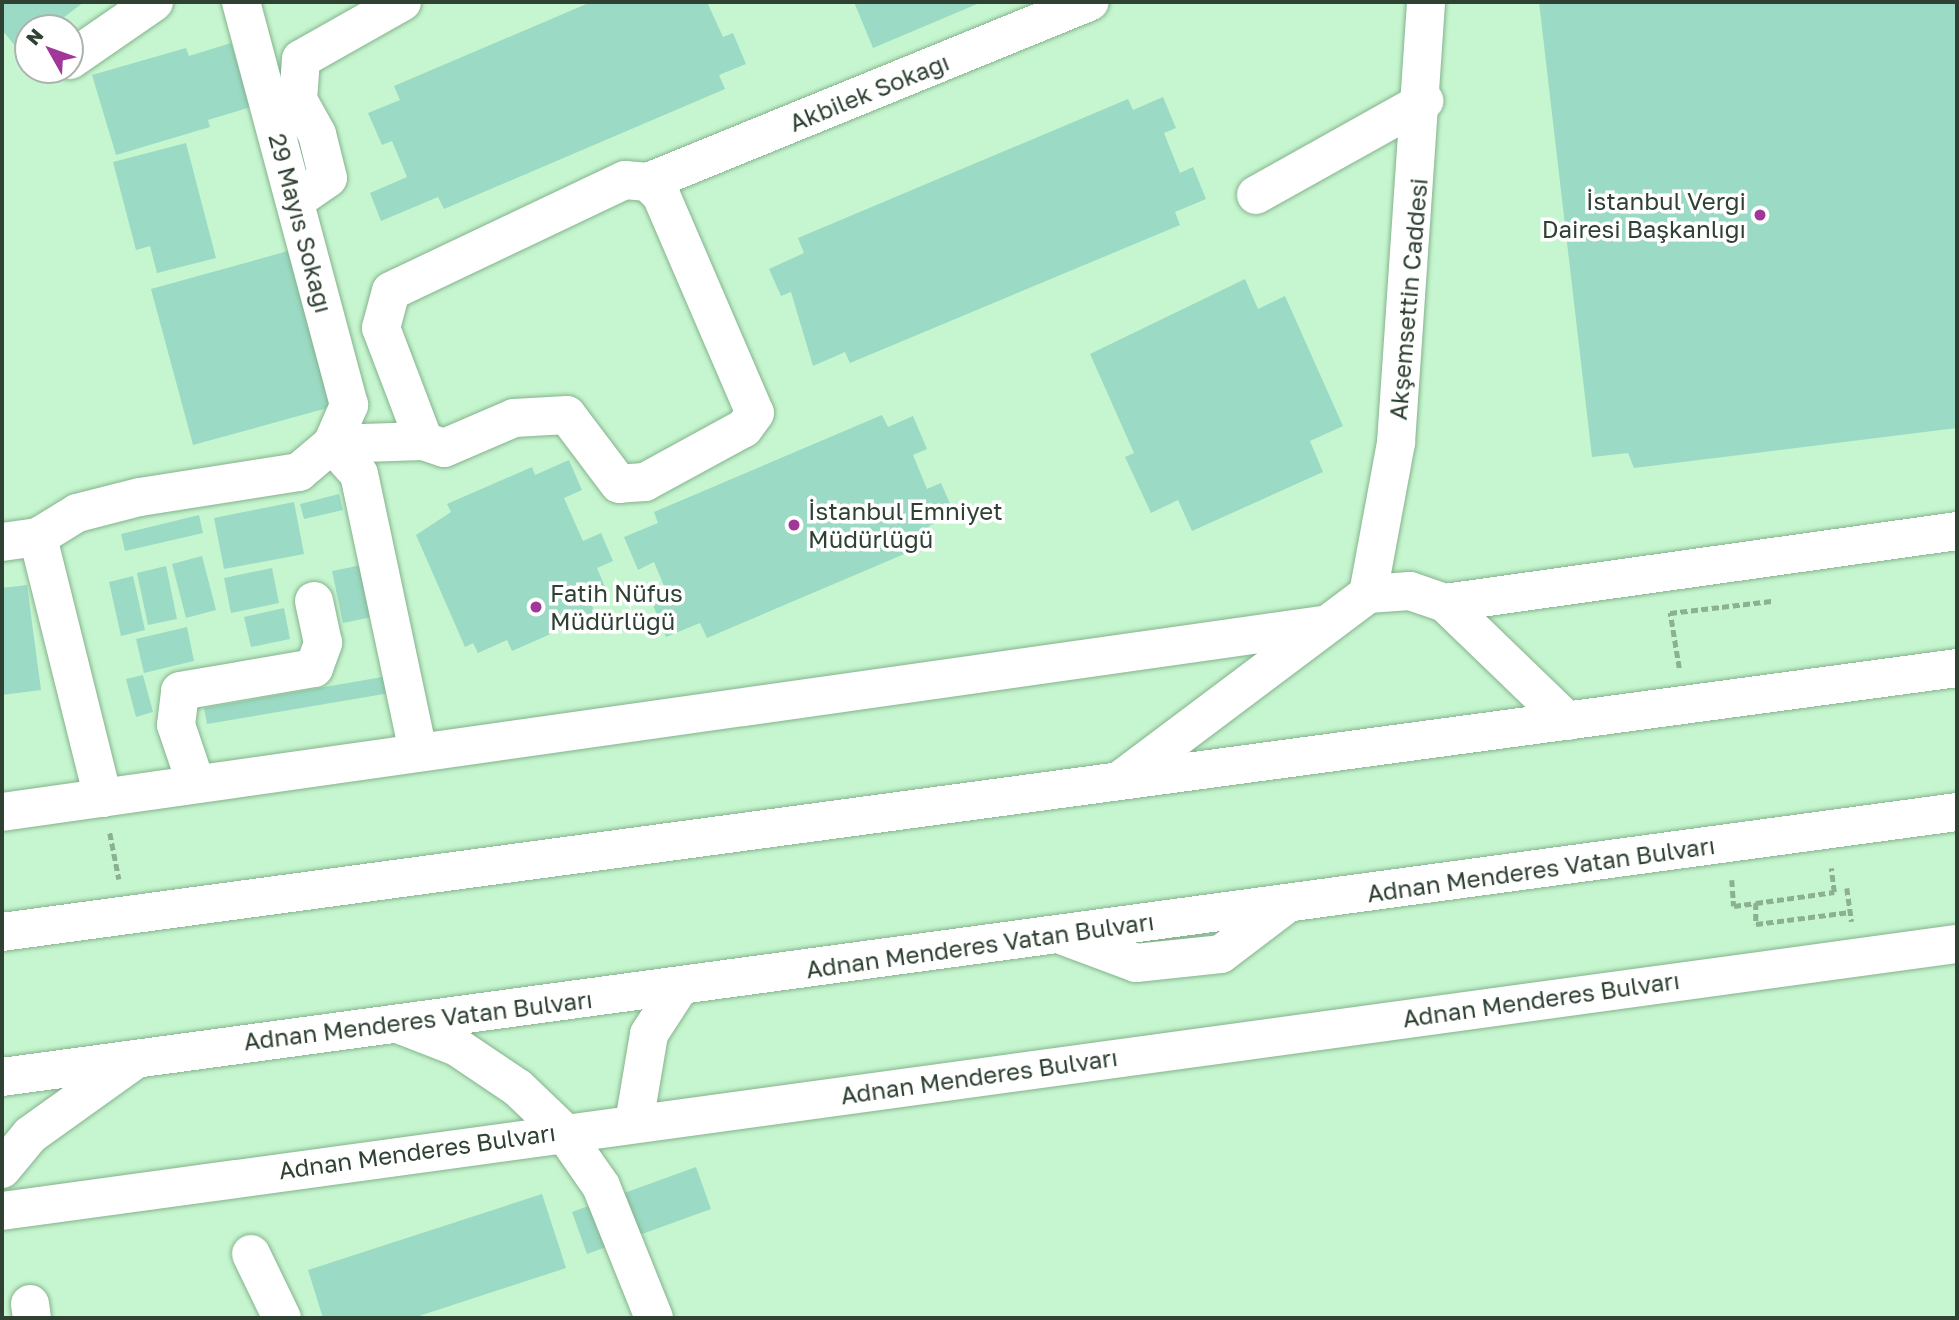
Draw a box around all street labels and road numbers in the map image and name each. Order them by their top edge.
street label: Akbilek Sokağı [785,47,953,137]
street label: 29 Mayıs Sokağı [263,130,339,316]
street label: Akşemsettin Caddesi [1383,177,1433,421]
street label: Adnan Menderes Vatan Bulvarı [1365,830,1717,908]
street label: Adnan Menderes Vatan Bulvarı [804,906,1156,984]
street label: Adnan Menderes Bulvarı [1401,965,1681,1033]
street label: Adnan Menderes Vatan Bulvarı [242,984,594,1056]
street label: Adnan Menderes Bulvarı [839,1042,1119,1110]
street label: Adnan Menderes Bulvarı [277,1117,557,1185]

